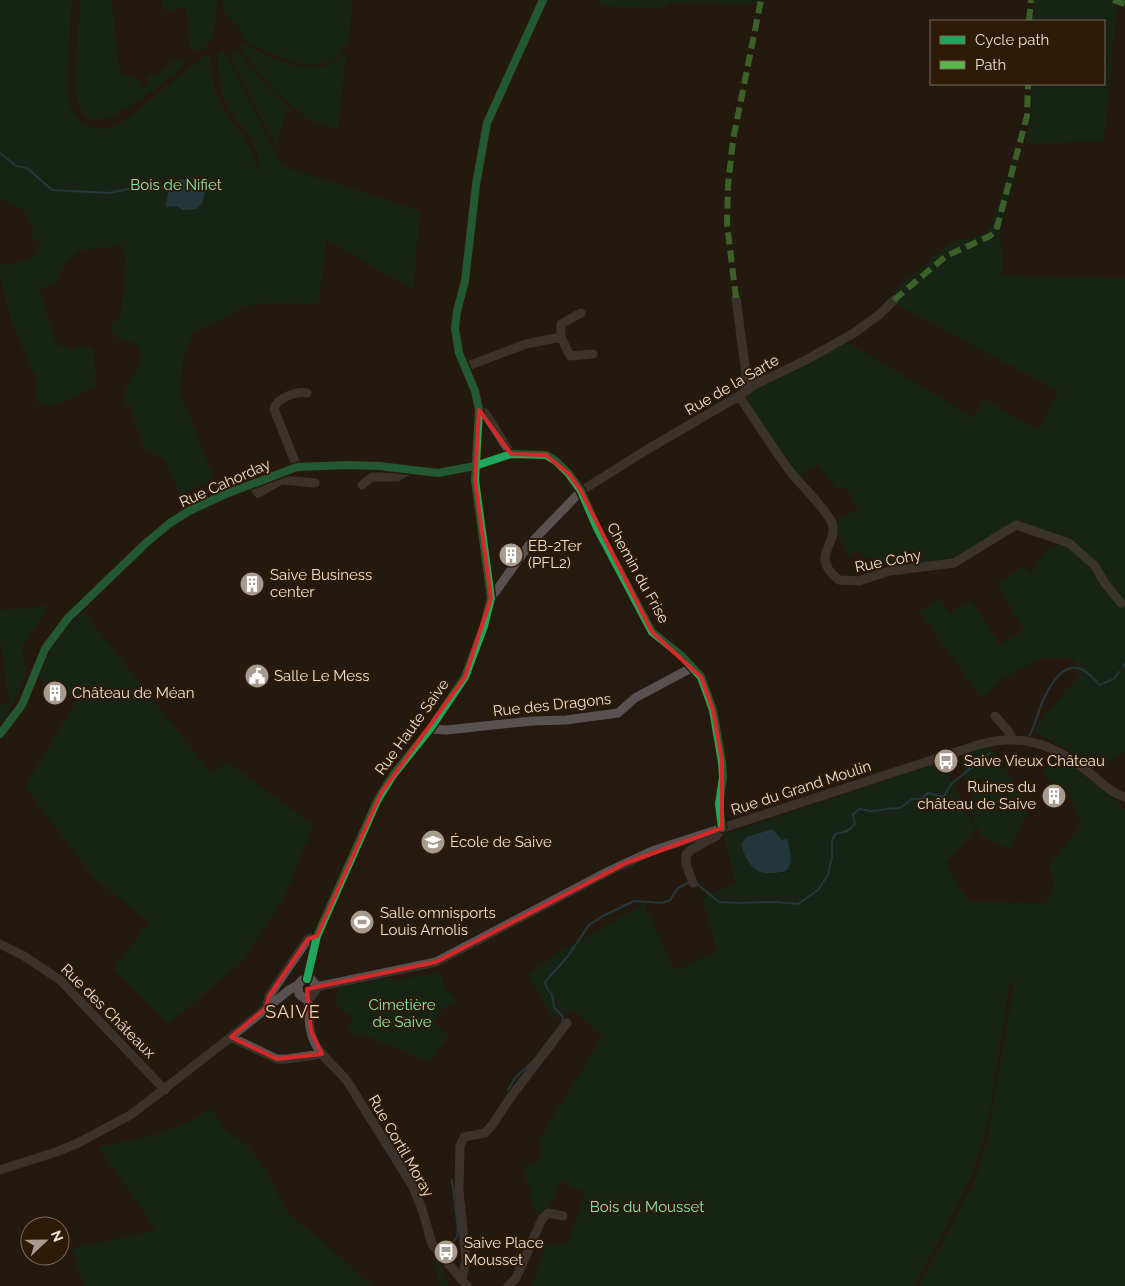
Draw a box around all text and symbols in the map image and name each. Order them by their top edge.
legend [930,20,1105,85]
text: Cycle path [975,31,1049,49]
text: Path [975,56,1006,74]
park label: Bois de Nifiet [130,176,222,194]
street label: Rue de la Sarte [682,351,782,419]
street label: Rue Cahorday [177,455,273,511]
street label: Chemin du Frise [603,519,673,627]
place label: EB-2Ter (PFL2) [528,537,583,572]
building icon: EB-2Ter (PFL2) [498,542,524,568]
street label: Rue Cohy [853,546,923,576]
place label: Saive Business center [270,566,372,601]
building icon: Saive Business center [239,571,265,597]
public building icon: Salle Le Mess [244,663,270,689]
place label: Salle Le Mess [274,667,370,685]
street label: Rue Haute Saive [371,675,453,778]
building icon: Château de Méan [42,680,68,706]
place label: Château de Méan [72,684,194,702]
street label: Rue des Dragons [492,690,612,720]
bus stop icon: Saive Vieux Château [933,748,959,774]
place label: Saive Vieux Château [964,752,1105,770]
street label: Rue du Grand Moulin [729,757,873,819]
place label: Ruines du château de Saive [917,778,1036,813]
building icon: Ruines du château de Saive [1041,783,1067,809]
school or university icon: École de Saive [420,829,446,855]
place label: École de Saive [450,833,552,851]
place label: Salle omnisports Louis Arnolis [380,904,496,939]
sports icon: Salle omnisports Louis Arnolis [349,909,375,935]
street label: Rue des Châteaux [57,960,159,1062]
park label: Cimetière de Saive [368,996,436,1031]
district label: SAIVE [265,1001,321,1022]
street label: Rue Cortil Moray [365,1092,437,1200]
park label: Bois du Mousset [590,1198,704,1216]
north arrow [20,1216,70,1266]
text: N [48,1228,66,1244]
place label: Saive Place Mousset [464,1234,544,1269]
bus stop icon: Saive Place Mousset [433,1239,459,1265]

